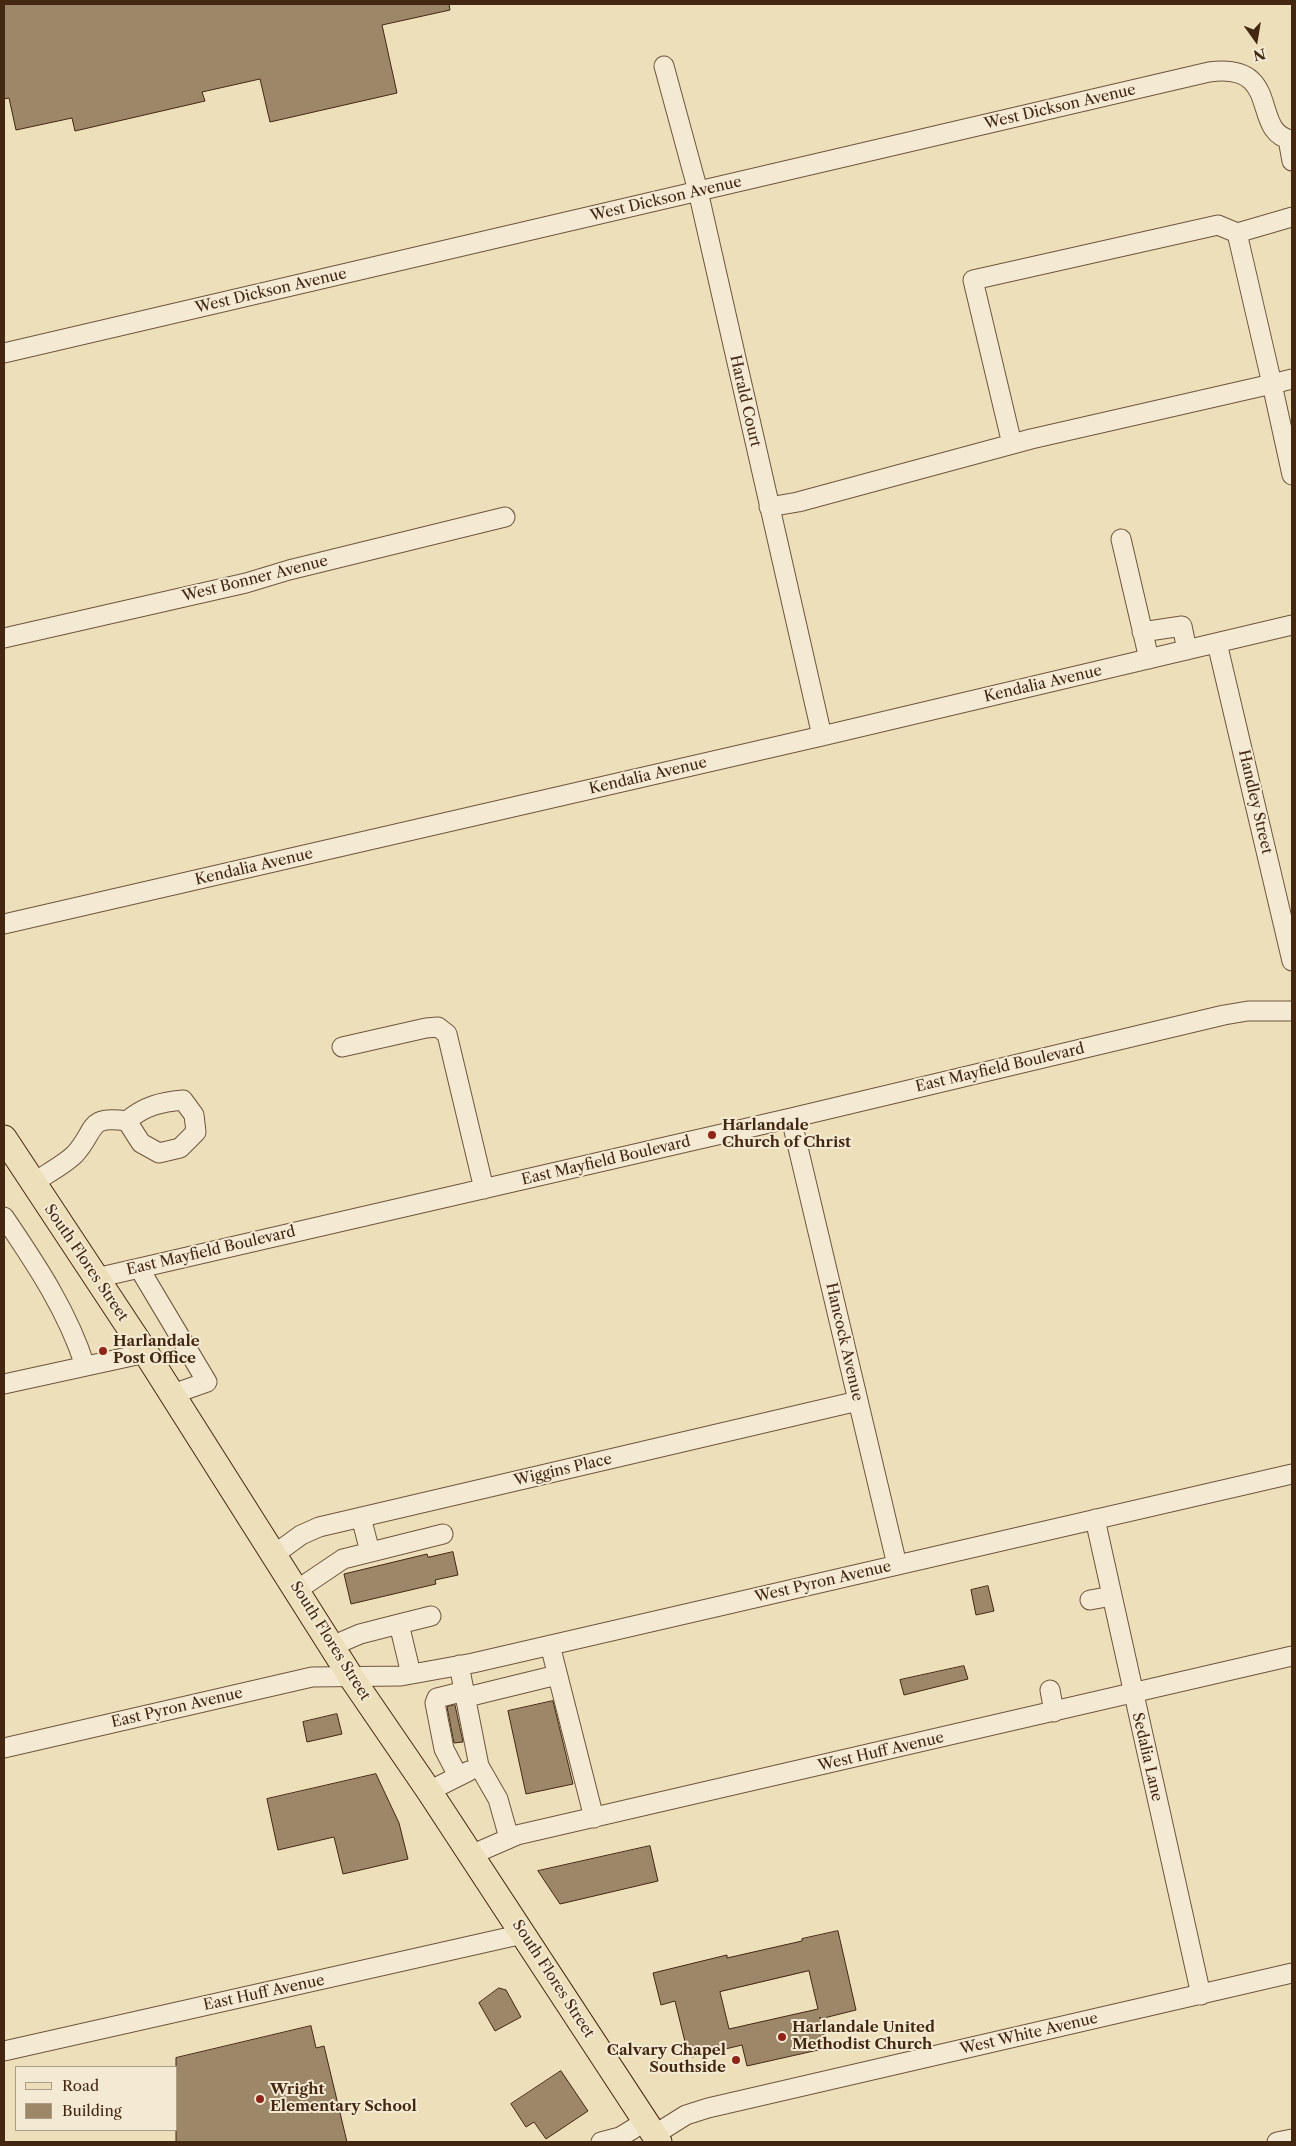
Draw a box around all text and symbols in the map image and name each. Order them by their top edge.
north arrow [1231,15,1281,65]
text: N [1251,44,1267,65]
street label: West Dickson Avenue [982,81,1138,133]
street label: West Dickson Avenue [588,173,744,225]
street label: West Dickson Avenue [193,265,349,317]
street label: Harald Court [726,353,764,449]
street label: West Bonner Avenue [180,552,330,606]
street label: Kendalia Avenue [982,662,1104,706]
street label: Handley Street [1234,748,1276,856]
street label: Kendalia Avenue [587,754,709,798]
street label: Kendalia Avenue [193,845,315,889]
street label: East Mayfield Boulevard [914,1040,1086,1096]
place label: Harlandale Church of Christ [722,1117,851,1152]
marker: Harlandale Church of Christ [706,1129,718,1141]
street label: East Mayfield Boulevard [520,1133,692,1189]
street label: South Flores Street [40,1201,132,1325]
street label: East Mayfield Boulevard [125,1223,297,1279]
street label: Hancock Avenue [822,1281,866,1403]
place label: Harlandale Post Office [113,1333,200,1368]
marker: Harlandale Post Office [97,1345,109,1357]
street label: Wiggins Place [512,1450,614,1490]
street label: West Pyron Avenue [753,1558,893,1606]
street label: South Flores Street [286,1578,374,1704]
street label: East Pyron Avenue [110,1684,244,1732]
street label: Sedalia Lane [1128,1711,1166,1803]
street label: West Huff Avenue [816,1729,946,1775]
street label: South Flores Street [508,1917,598,2041]
street label: East Huff Avenue [202,1971,326,2015]
street label: West White Avenue [958,2009,1100,2059]
place label: Harlandale United Methodist Church [792,2019,935,2054]
marker: Harlandale United Methodist Church [776,2031,788,2043]
place label: Calvary Chapel Southside [607,2042,726,2077]
marker: Calvary Chapel Southside [730,2054,742,2066]
legend [15,2066,178,2131]
text: Road [62,2076,99,2095]
place label: Wright Elementary School [270,2081,417,2116]
marker: Wright Elementary School [254,2093,266,2105]
text: Building [62,2101,122,2120]

